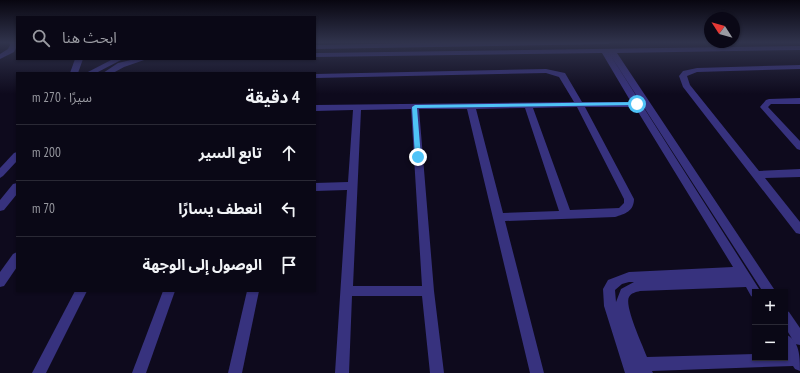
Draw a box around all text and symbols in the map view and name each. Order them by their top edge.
north arrow [704,12,740,48]
search box [16,16,316,60]
icon: search [30,27,52,49]
text: ابحث هنا [62,28,117,47]
text: 4 دقيقة [246,86,300,108]
text: سيرًا · 270 m [32,89,92,106]
route start [628,95,646,113]
icon: ahead [278,142,300,164]
text: تابع السير [199,143,262,162]
text: 200 m [32,144,61,161]
route end [409,148,427,166]
icon: left [278,198,300,220]
text: انعطف يسارًا [178,199,262,218]
text: 70 m [32,200,55,217]
icon: arrive [278,254,300,276]
text: الوصول إلى الوجهة [143,255,262,274]
map controls [752,289,788,361]
button: + [752,289,788,325]
button: − [752,325,788,361]

